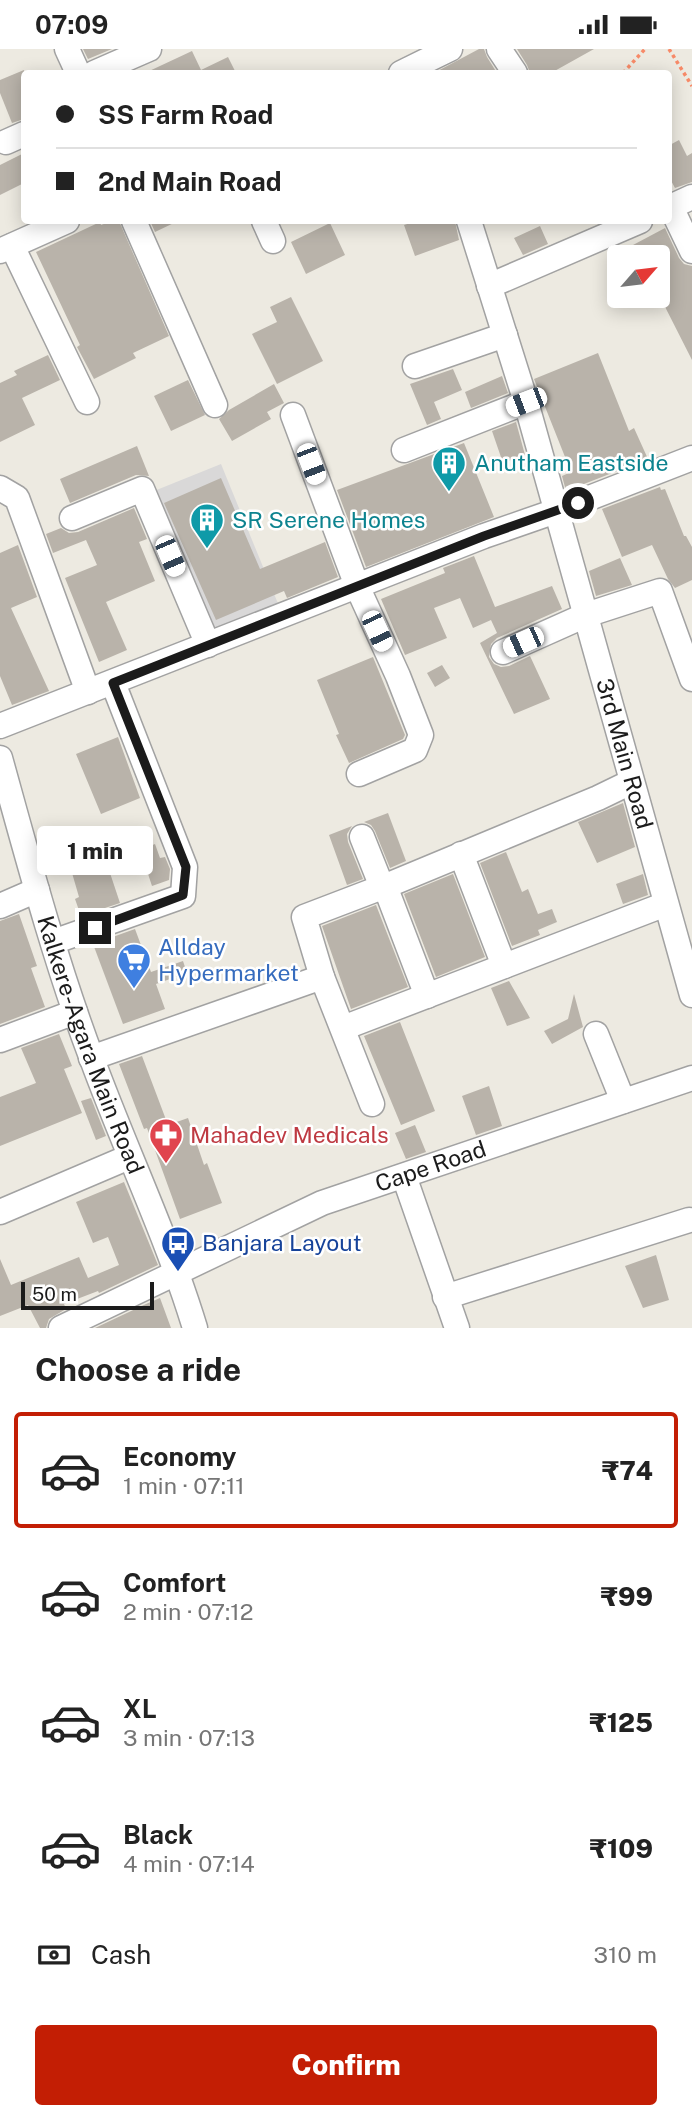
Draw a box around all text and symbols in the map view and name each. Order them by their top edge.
text: 07:09 [35,9,108,40]
text: SS Farm Road [98,99,273,130]
text: 2nd Main Road [98,166,282,197]
north arrow [607,245,670,308]
map controls [607,245,670,308]
car [503,385,550,419]
car [294,441,329,487]
building icon: Anutham Eastside [430,444,468,493]
place label: Anutham Eastside [474,449,668,476]
route start [562,487,594,519]
building icon: SR Serene Homes [188,501,226,550]
place label: SR Serene Homes [232,506,425,533]
car [153,533,188,579]
car [359,608,396,654]
car [500,624,547,660]
street label: 3rd Main Road [591,675,659,832]
callout: 1 min [37,827,153,875]
text: 1 min [67,837,123,864]
route end [79,912,111,944]
street label: Kalkere-Agara Main Road [32,913,150,1178]
place label: Allday Hypermarket [158,933,299,986]
supermarket icon: Allday Hypermarket [115,941,153,990]
pharmacy icon: Mahadev Medicals [147,1116,185,1165]
place label: Mahadev Medicals [190,1121,389,1148]
street label: Cape Road [372,1135,489,1197]
bus stop icon: Banjara Layout [159,1224,197,1273]
place label: Banjara Layout [202,1229,362,1256]
scale bar [21,1279,154,1311]
text: 50 m [32,1283,77,1305]
text: Choose a ride [35,1351,241,1388]
icon: car [39,1439,102,1502]
text: Economy [123,1441,236,1472]
text: ₹74 [602,1455,653,1486]
text: 1 min · 07:11 [123,1472,245,1499]
icon: car [39,1565,102,1628]
text: Comfort [123,1567,226,1598]
text: ₹99 [601,1581,653,1612]
text: 2 min · 07:12 [123,1598,253,1625]
icon: car [39,1691,102,1754]
text: XL [123,1693,157,1724]
text: ₹125 [589,1707,653,1738]
text: 3 min · 07:13 [123,1724,255,1751]
icon: car [39,1817,102,1880]
text: Black [123,1819,193,1850]
text: ₹109 [590,1833,653,1864]
text: 4 min · 07:14 [123,1850,255,1877]
icon: cash [35,1936,73,1974]
text: Cash [91,1939,151,1970]
text: 310 m [594,1941,657,1968]
button: Confirm [35,2025,657,2105]

